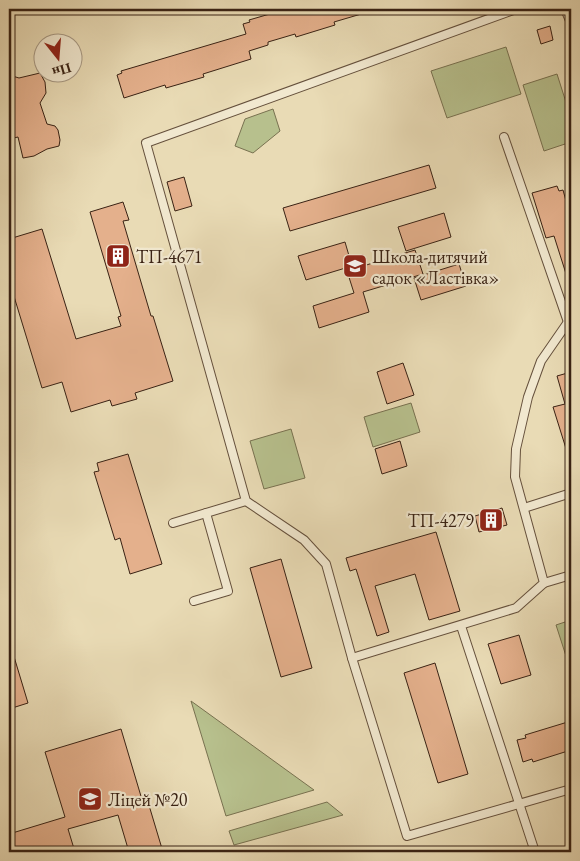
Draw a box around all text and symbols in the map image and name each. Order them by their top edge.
north arrow [32,32,82,82]
text: Пн [50,59,74,82]
building icon: ТП-4671 [105,243,131,269]
place label: ТП-4671 [136,245,202,268]
place label: Школа-дитячий садок «Ластівка» [372,245,499,289]
school or university icon: Школа-дитячий садок «Ластівка» [342,253,368,279]
building icon: ТП-4279 [478,507,504,533]
place label: ТП-4279 [408,509,474,532]
school or university icon: Ліцей №20 [77,786,103,812]
place label: Ліцей №20 [108,788,188,811]

